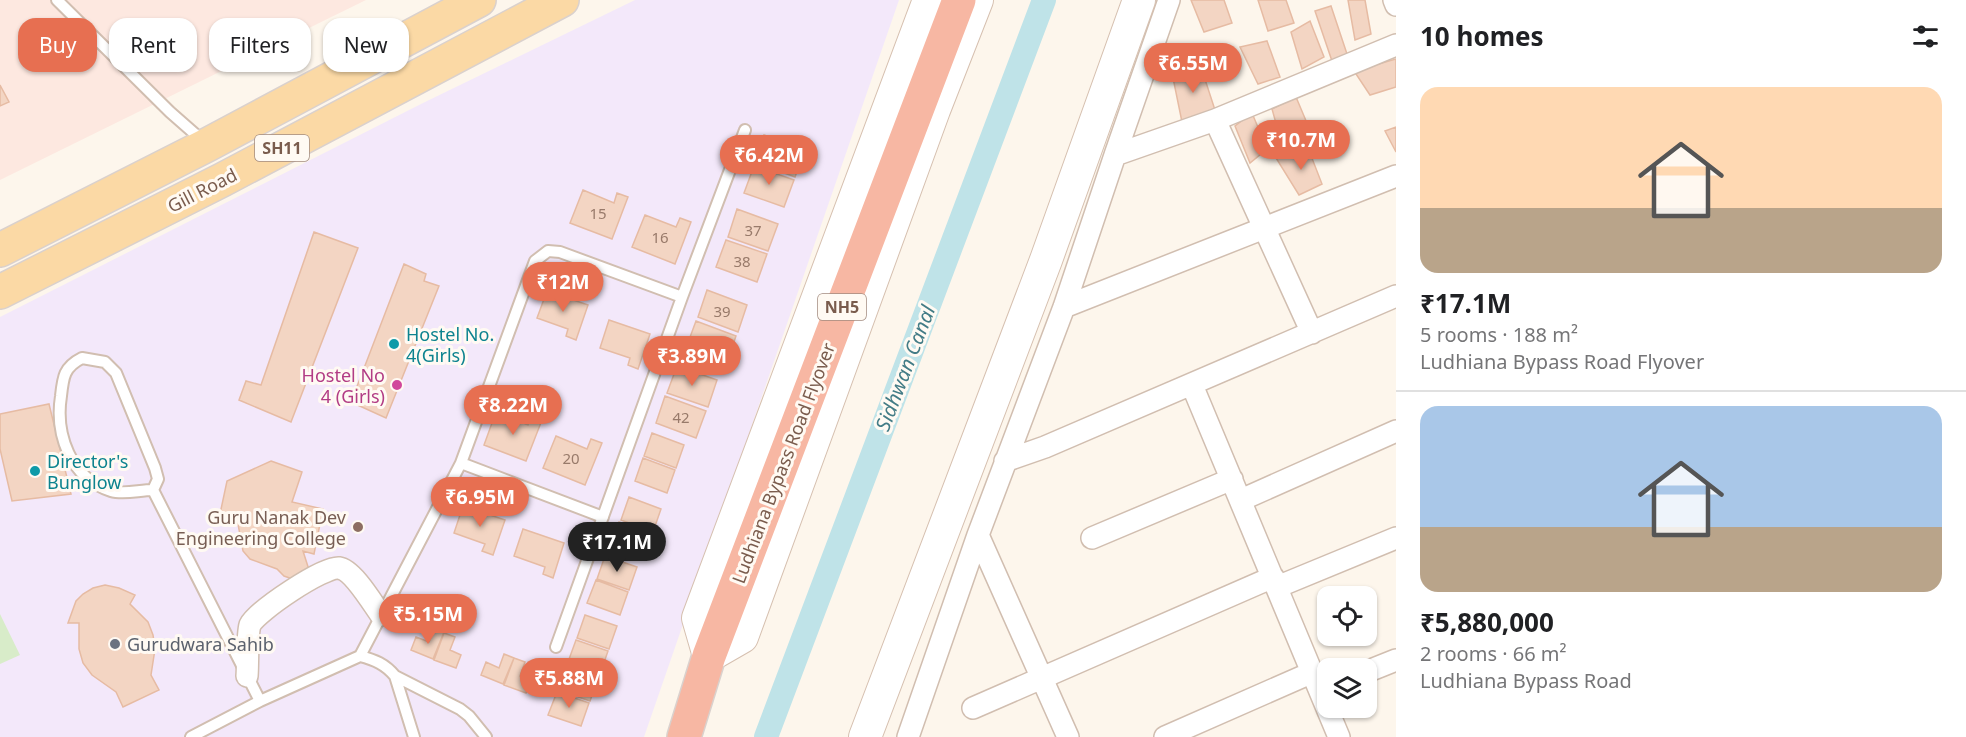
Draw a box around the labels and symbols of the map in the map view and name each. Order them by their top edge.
pin: ₹6.55M [1144,43,1242,94]
pin: ₹10.7M [1252,120,1350,171]
road number: SH11 [255,135,309,161]
pin: ₹6.42M [720,135,818,186]
street label: Gill Road [163,162,241,218]
house number: 15 [589,203,607,223]
house number: 37 [744,220,762,240]
house number: 16 [651,227,669,247]
house number: 38 [733,251,751,271]
pin: ₹12M [527,262,599,313]
road number: NH5 [818,294,866,320]
house number: 39 [713,301,731,321]
water label: Sidhwan Canal [869,301,942,435]
place label: Hostel No. 4(Girls) [406,322,494,367]
pin: ₹3.89M [643,336,741,387]
marker: Hostel No. 4(Girls) [387,337,401,351]
street label: Ludhiana Bypass Road Flyover [726,339,840,587]
place label: Hostel No 4 (Girls) [302,363,385,408]
marker: Hostel No 4 (Girls) [390,378,404,392]
pin: ₹8.22M [464,385,562,436]
house number: 42 [672,407,690,427]
house number: 20 [562,448,580,468]
place label: Director's Bunglow [47,449,128,494]
marker: Director's Bunglow [28,464,42,478]
pin: ₹6.95M [431,477,529,528]
place label: Guru Nanak Dev Engineering College [176,505,347,550]
marker: Guru Nanak Dev Engineering College [351,520,365,534]
pin: ₹17.1M [568,522,666,573]
pin: ₹5.15M [379,594,477,645]
place label: Gurudwara Sahib [127,632,274,656]
marker: Gurudwara Sahib [108,637,122,651]
pin: ₹5.88M [520,658,618,709]

